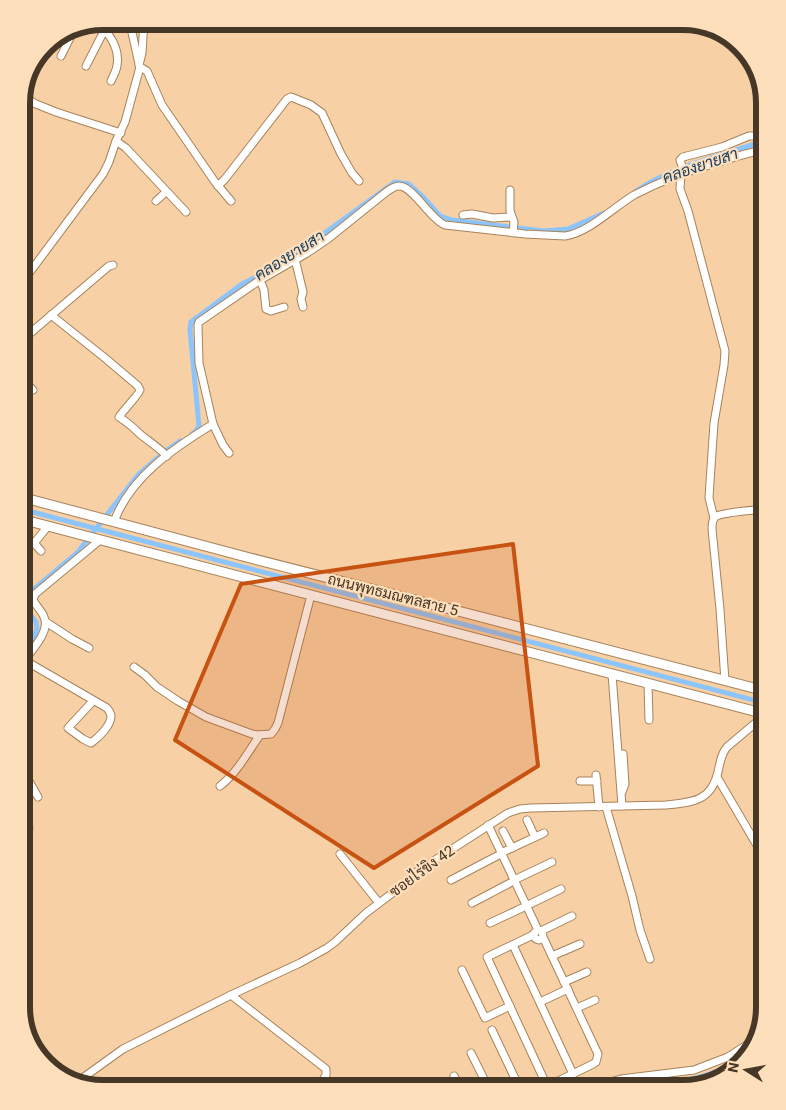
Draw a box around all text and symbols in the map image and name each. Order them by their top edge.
water label: คลองยายสา [660,144,741,187]
water label: คลองยายสา [251,226,328,284]
street label: ถนนพุทธมณฑลสาย 5 [325,570,460,622]
street label: ซอยไร่ขิง 42 [385,841,458,901]
north arrow [721,1045,771,1095]
text: N [724,1061,742,1074]

